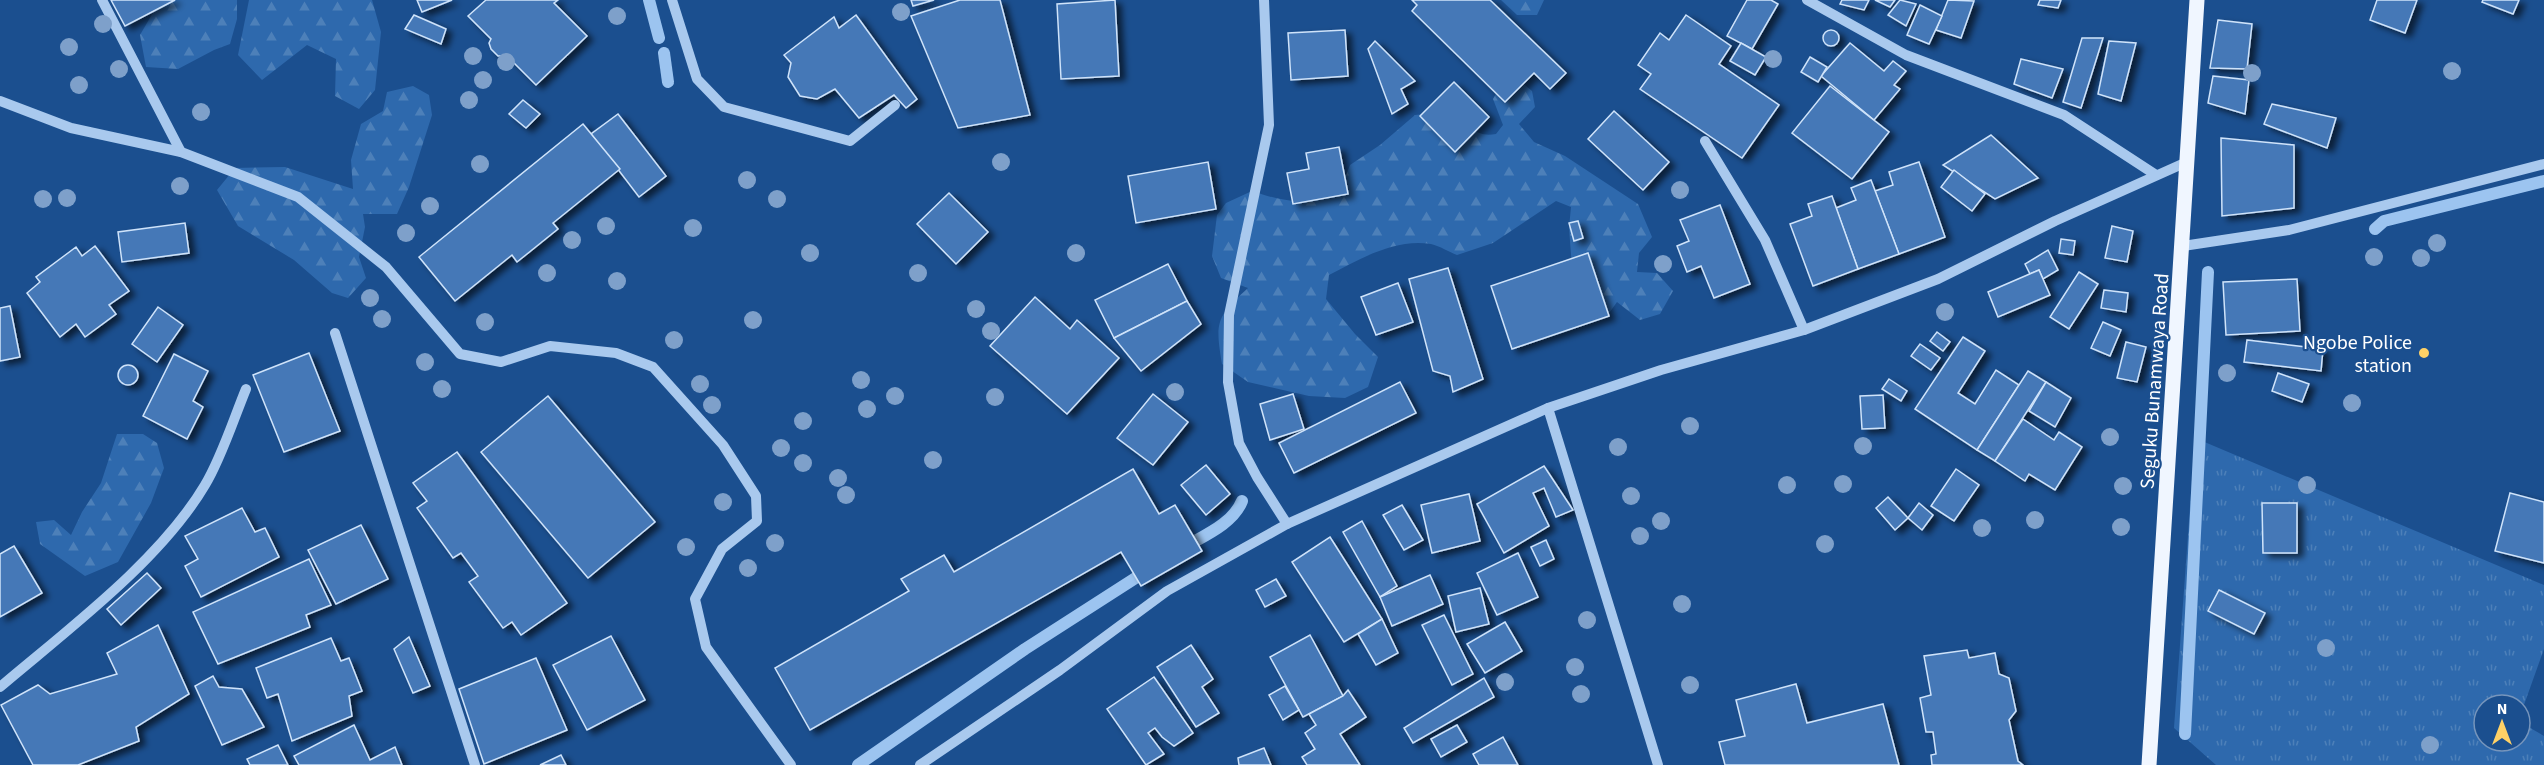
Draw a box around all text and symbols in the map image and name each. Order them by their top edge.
street label: Seguku Bunamwaya Road [2133,272,2177,490]
place label: Ngobe Police station [2303,329,2412,380]
marker: Ngobe Police station [2417,346,2431,360]
north arrow [2472,693,2532,753]
text: N [2497,698,2507,720]

